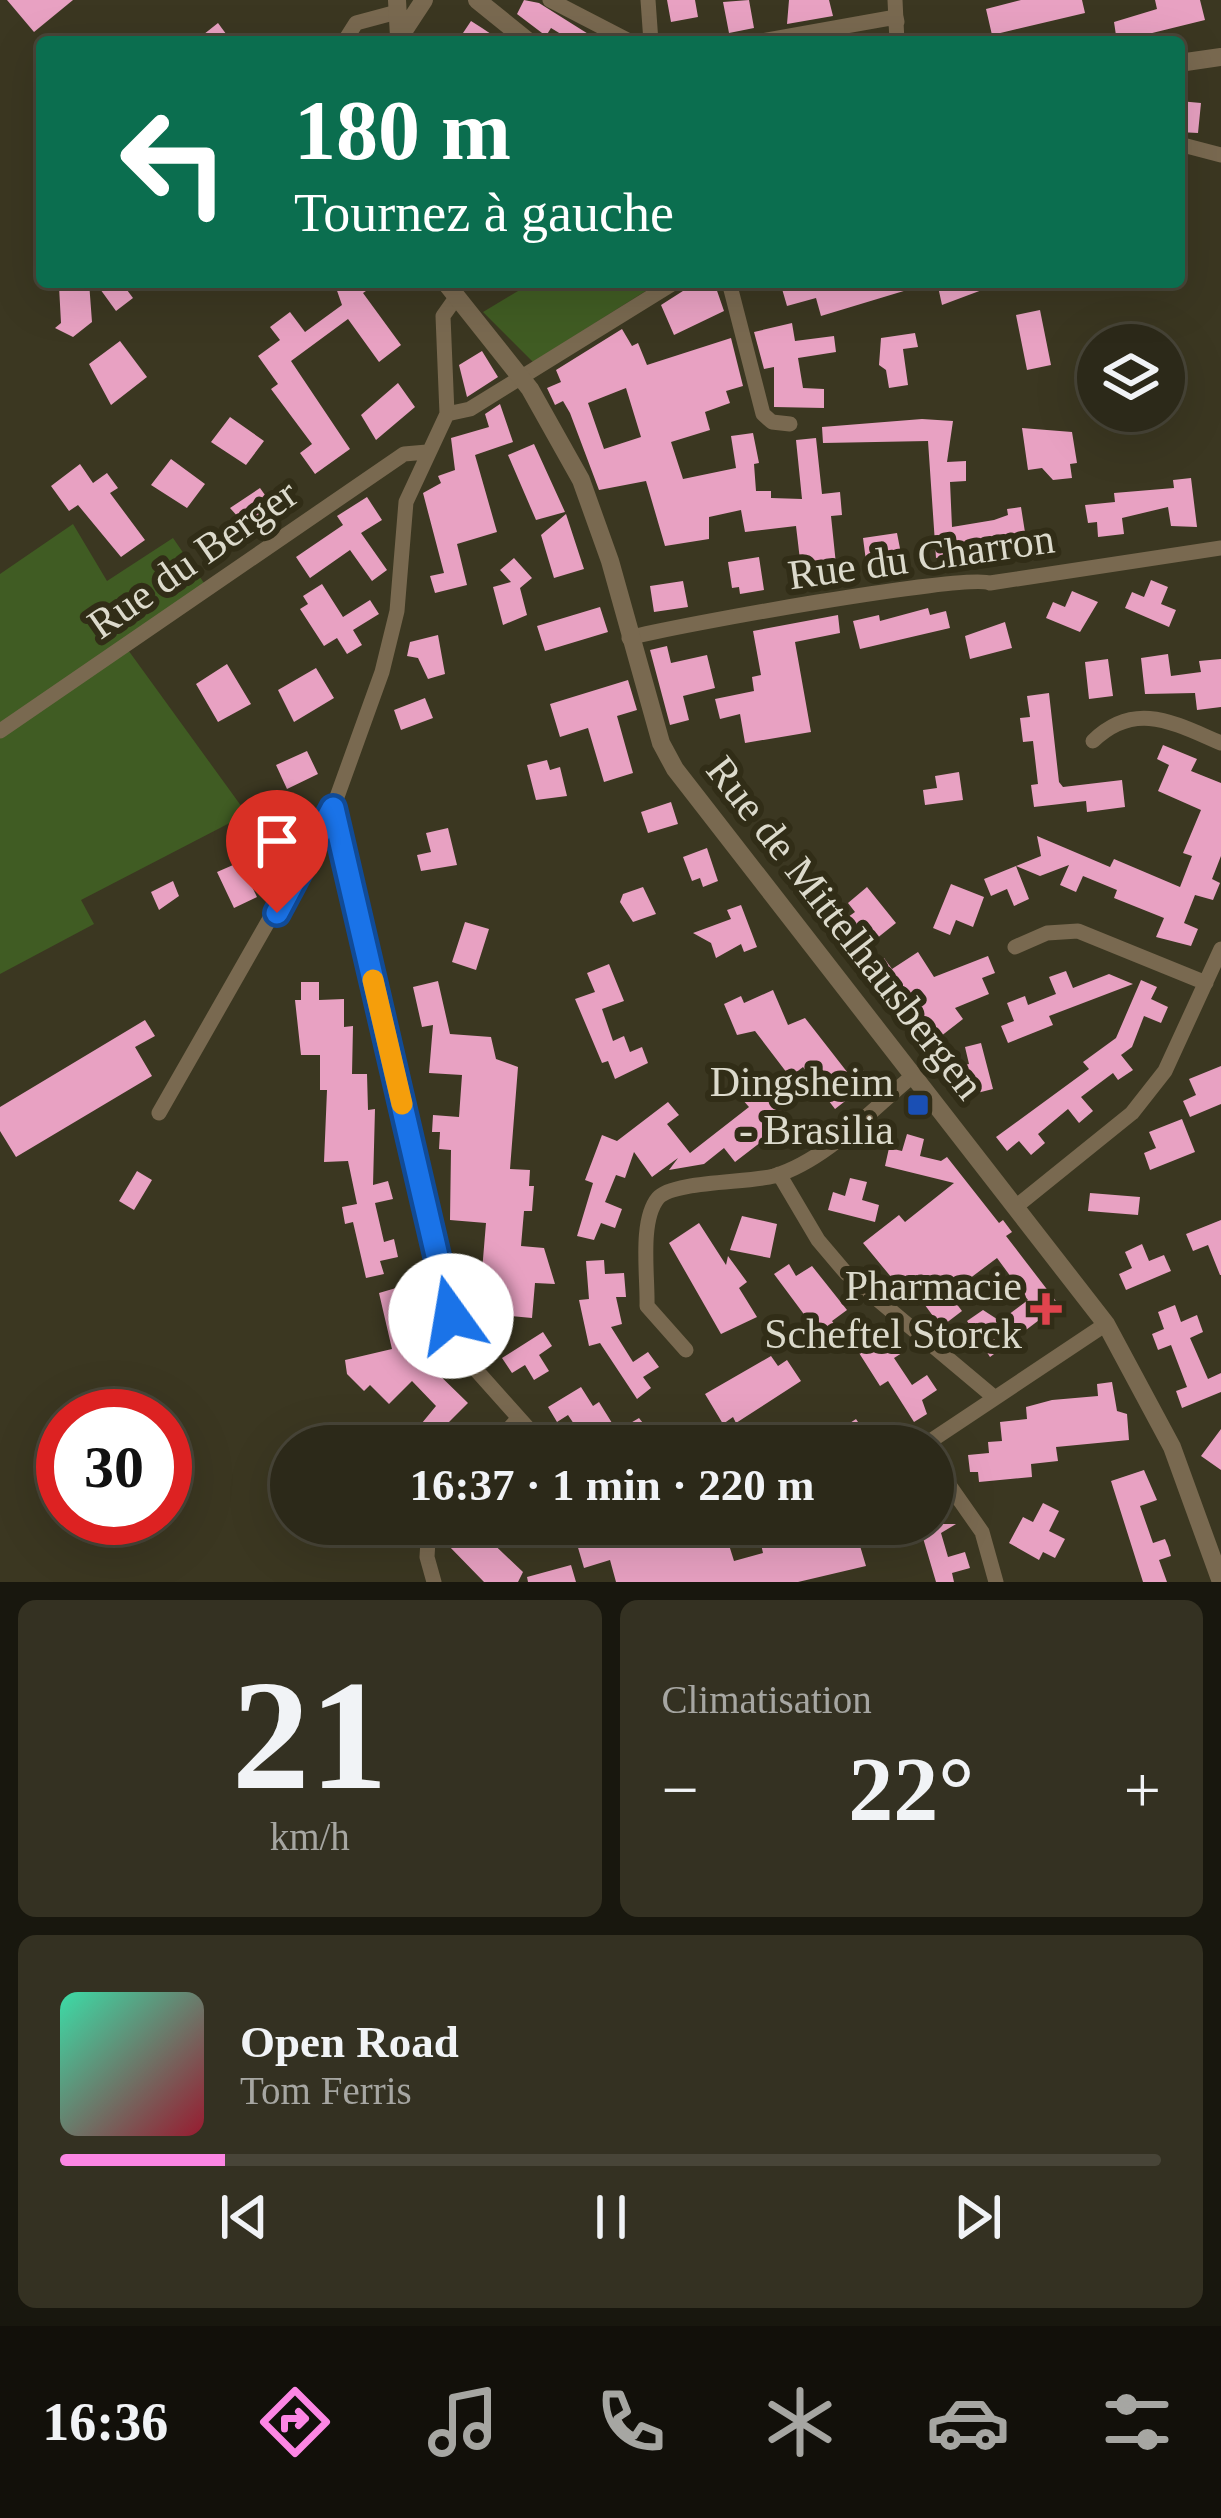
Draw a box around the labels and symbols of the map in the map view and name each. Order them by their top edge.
street label: Rue du Berger [79,470,306,648]
street label: Rue du Charron [785,516,1057,598]
street label: Rue de Mittelhausbergen [697,747,993,1108]
pin [226,790,328,913]
place label: Dingsheim - Brasilia [710,1059,894,1153]
marker: Dingsheim - Brasilia [905,1092,931,1118]
position arrow [388,1253,514,1379]
place label: Pharmacie Scheftel Storck [764,1263,1022,1357]
marker: Pharmacie Scheftel Storck [1033,1296,1059,1322]
speed limit sign: 30 [36,1389,192,1545]

